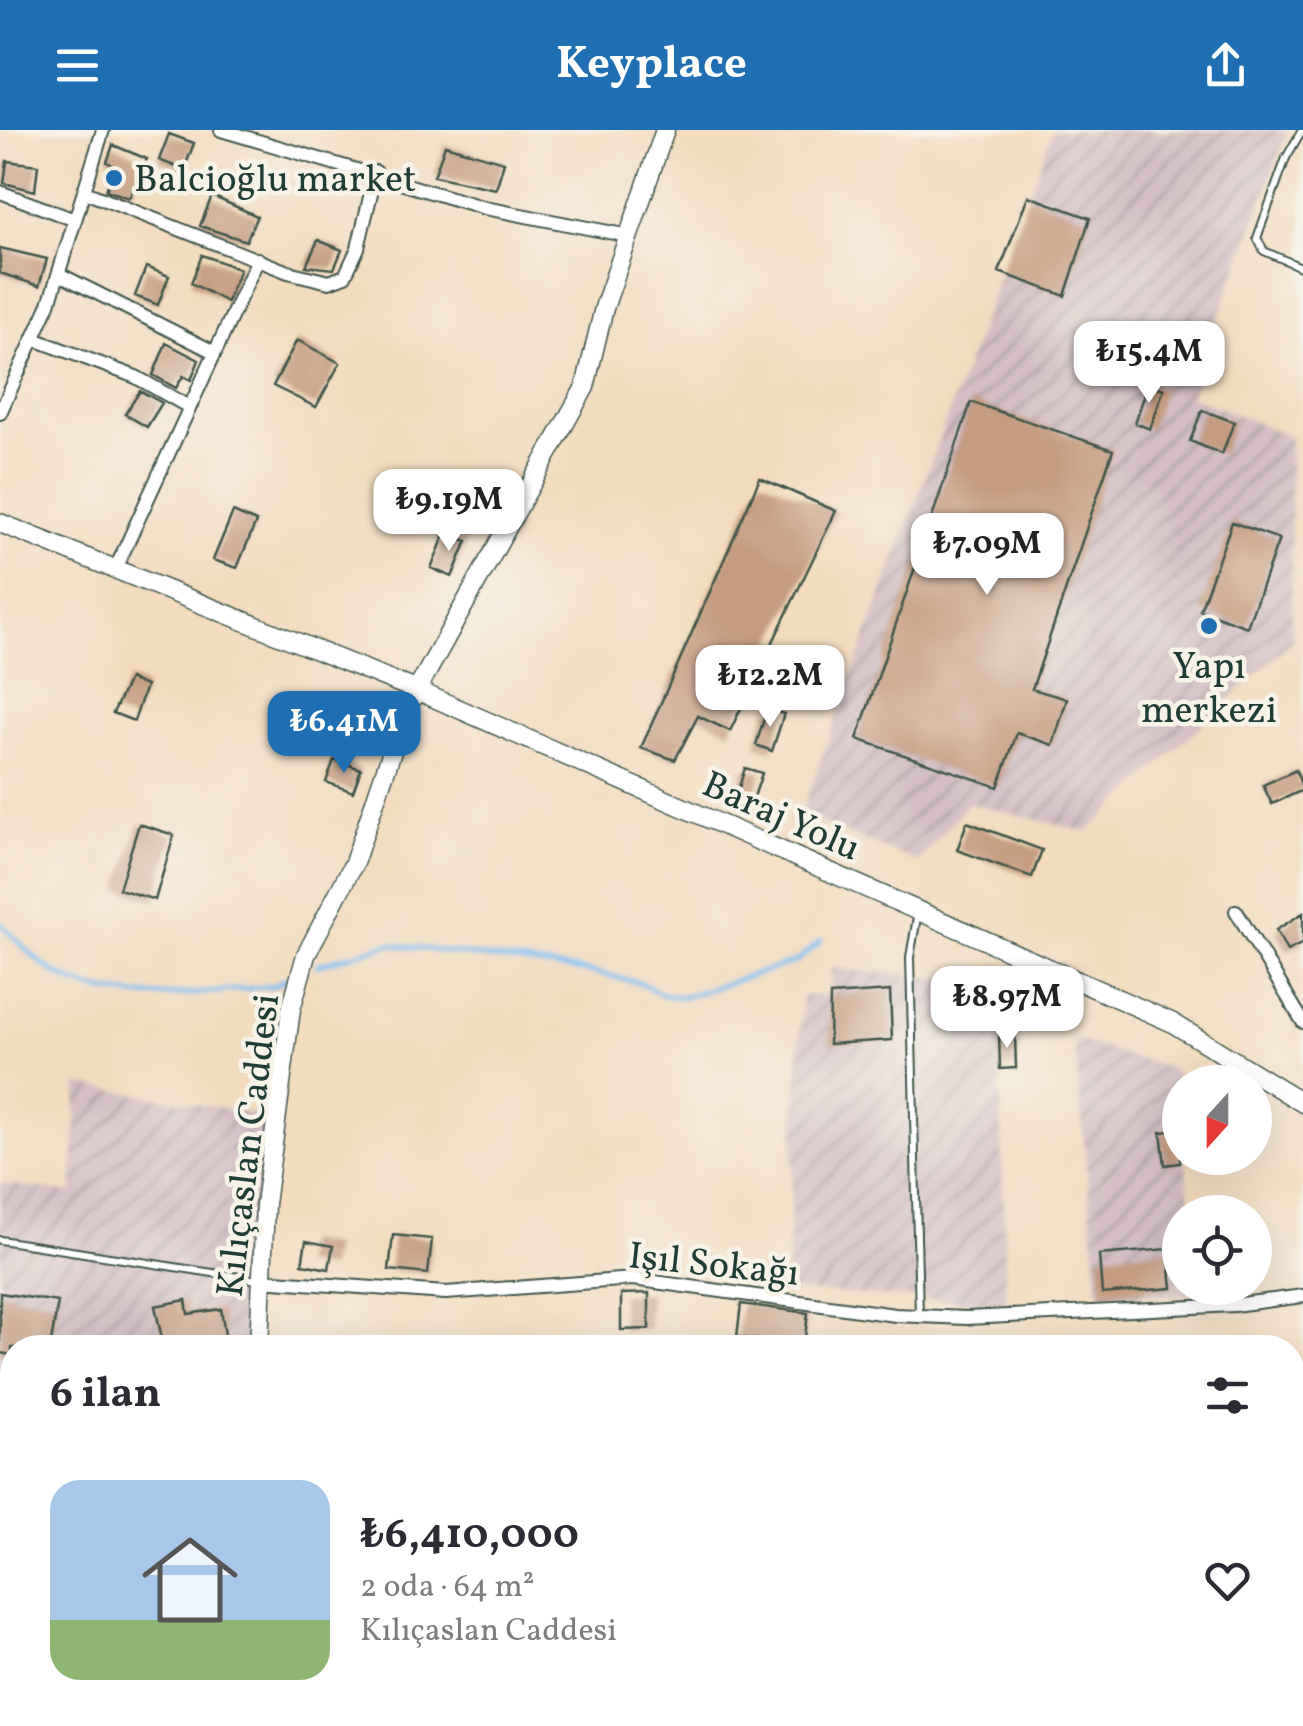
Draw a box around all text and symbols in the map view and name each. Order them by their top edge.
text: Keyplace [556,34,747,97]
icon: menu [50,38,105,93]
icon: share [1198,38,1253,93]
place label: Balcioğlu market [134,155,416,208]
marker: Balcioğlu market [103,167,125,189]
pin: ₺15.4M [1068,321,1230,406]
text: ₺15.4M [1096,331,1202,375]
pin: ₺9.19M [368,469,530,554]
text: ₺9.19M [395,479,503,523]
pin: ₺7.09M [906,513,1068,598]
text: ₺7.09M [933,523,1041,567]
marker: Yapı merkezi [1198,615,1220,637]
place label: Yapı merkezi [1141,642,1277,739]
pin: ₺12.2M [689,645,851,730]
text: ₺12.2M [717,655,823,699]
pin: ₺6.41M [263,691,425,776]
text: ₺6.41M [290,701,398,745]
street label: Baraj Yolu [693,760,868,877]
pin: ₺8.97M [926,966,1088,1051]
text: ₺8.97M [953,976,1061,1020]
street label: Kılıçaslan Caddesi [206,991,295,1300]
north arrow [1162,1065,1272,1175]
map controls [1162,1065,1272,1305]
button: locate [1162,1195,1272,1305]
street label: Işıl Sokağı [626,1231,802,1302]
text: 6 ilan [50,1366,161,1425]
icon: filters [1200,1368,1255,1423]
text: ₺6,410,000 [360,1507,579,1566]
icon: home [130,1520,250,1640]
icon: heart [1200,1553,1255,1608]
text: 2 oda · 64 m² [360,1566,535,1610]
text: Kılıçaslan Caddesi [360,1610,617,1654]

